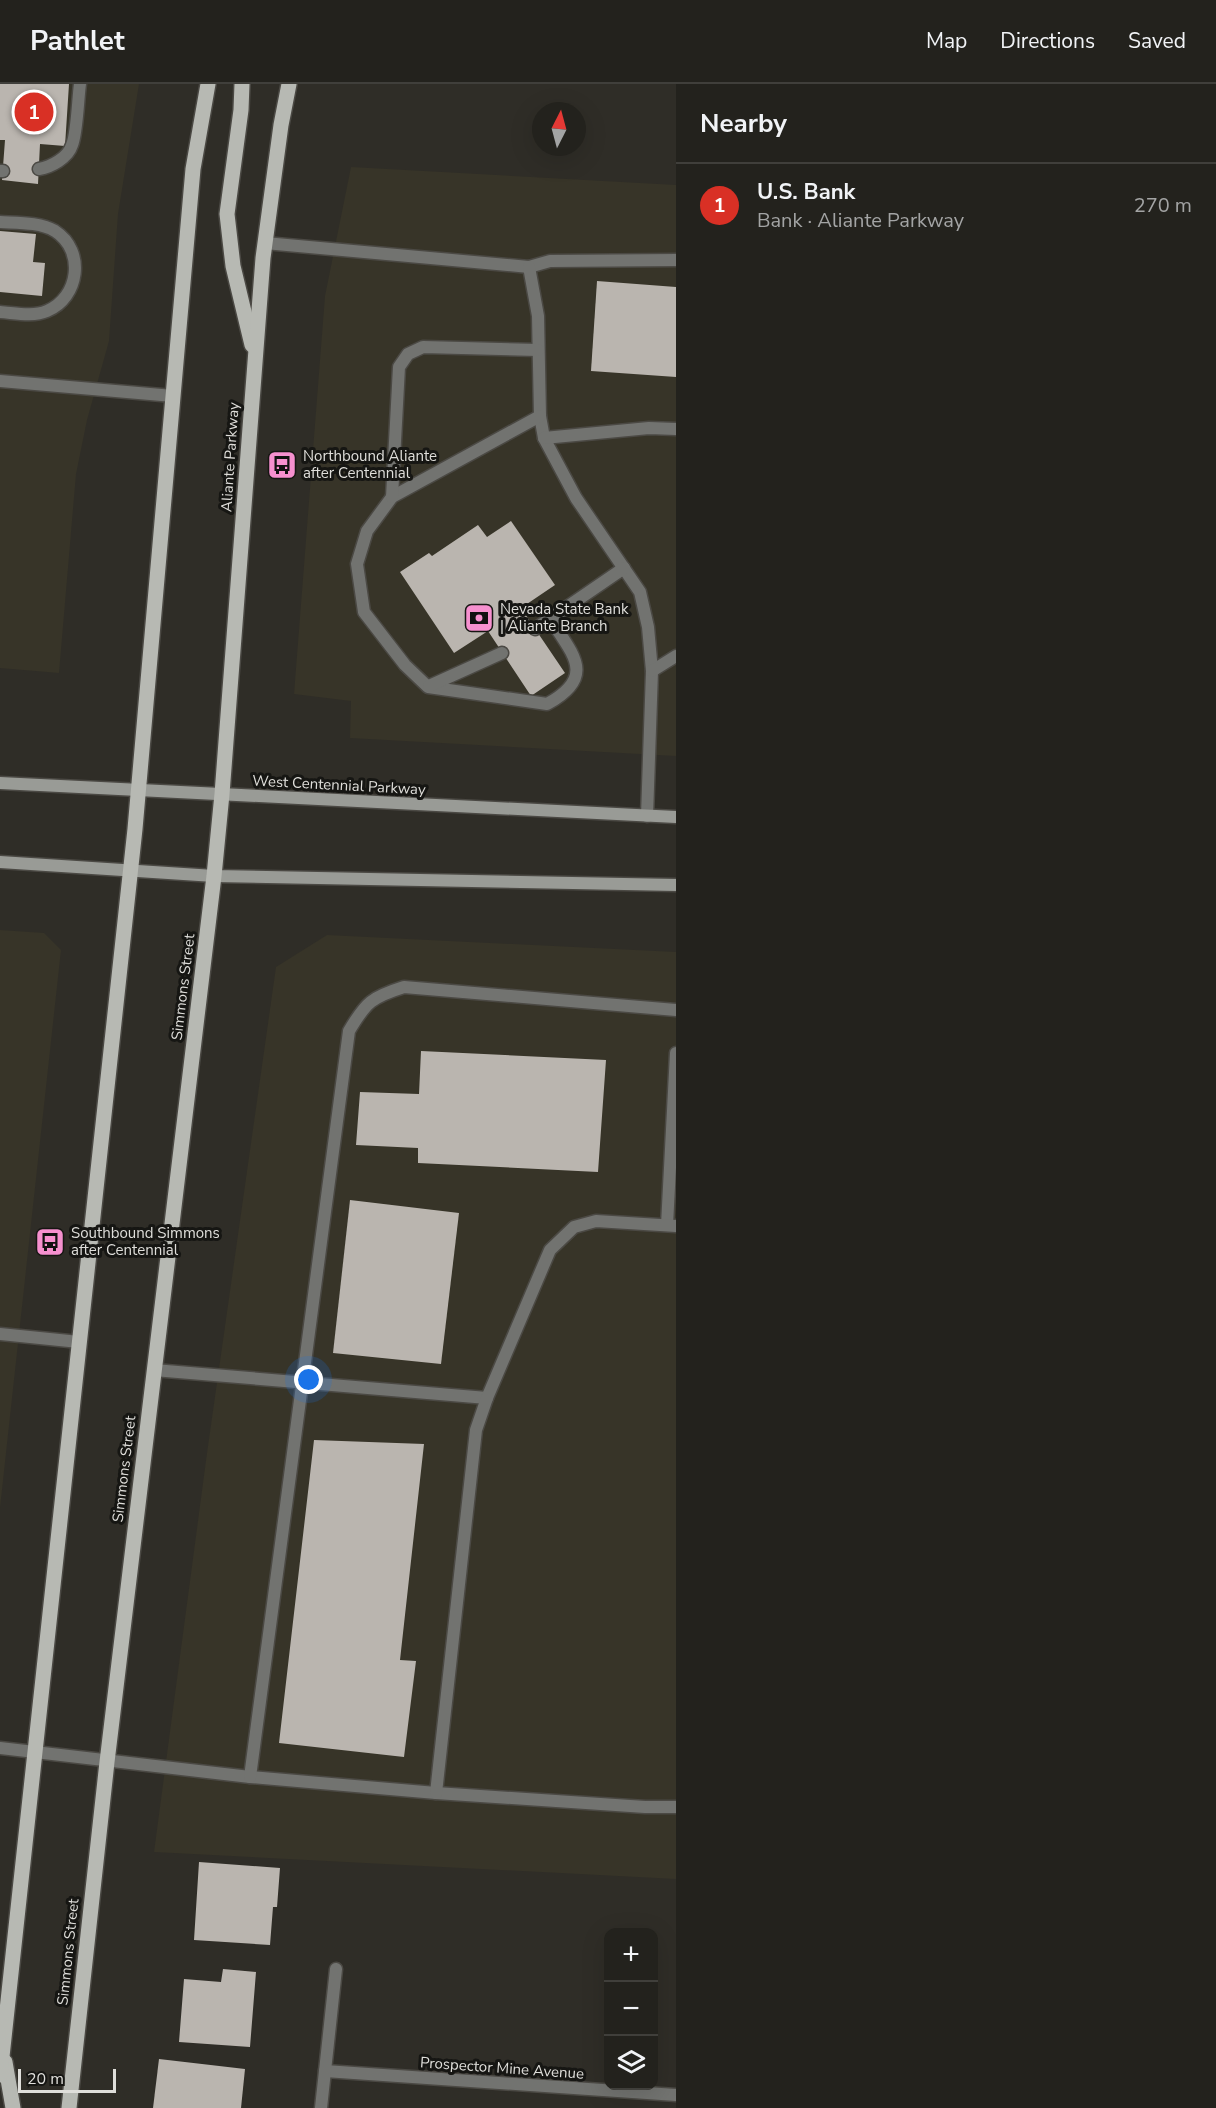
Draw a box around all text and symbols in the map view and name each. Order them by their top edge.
text: Pathlet [30,22,125,60]
text: Map [926,27,967,55]
text: Directions [1000,27,1095,55]
text: Saved [1128,27,1186,55]
pin: 1 [15,90,54,135]
north arrow [532,102,586,156]
text: Nearby [700,106,787,141]
text: U.S. Bank [757,177,855,207]
text: 1 [714,192,726,219]
text: 270 m [1134,192,1192,219]
text: Bank · Aliante Parkway [757,207,964,234]
street label: Aliante Parkway [216,401,244,513]
place label: Northbound Aliante after Centennial [303,446,437,483]
bus stop icon: Northbound Aliante after Centennial [266,449,298,481]
place label: Nevada State Bank | Aliante Branch [500,599,629,636]
bank icon: Nevada State Bank | Aliante Branch [463,602,495,634]
street label: West Centennial Parkway [252,770,426,800]
street label: Simmons Street [167,932,200,1041]
place label: Southbound Simmons after Centennial [71,1223,220,1260]
bus stop icon: Southbound Simmons after Centennial [34,1226,66,1258]
your location [294,1365,323,1394]
street label: Simmons Street [108,1414,141,1523]
street label: Simmons Street [52,1897,84,2006]
map controls [604,1928,658,2090]
button: + [604,1928,658,1982]
button: − [604,1982,658,2036]
button: layers [604,2036,658,2090]
street label: Prospector Mine Avenue [419,2052,585,2084]
scale bar [18,2066,116,2094]
text: 20 m [27,2068,64,2090]

